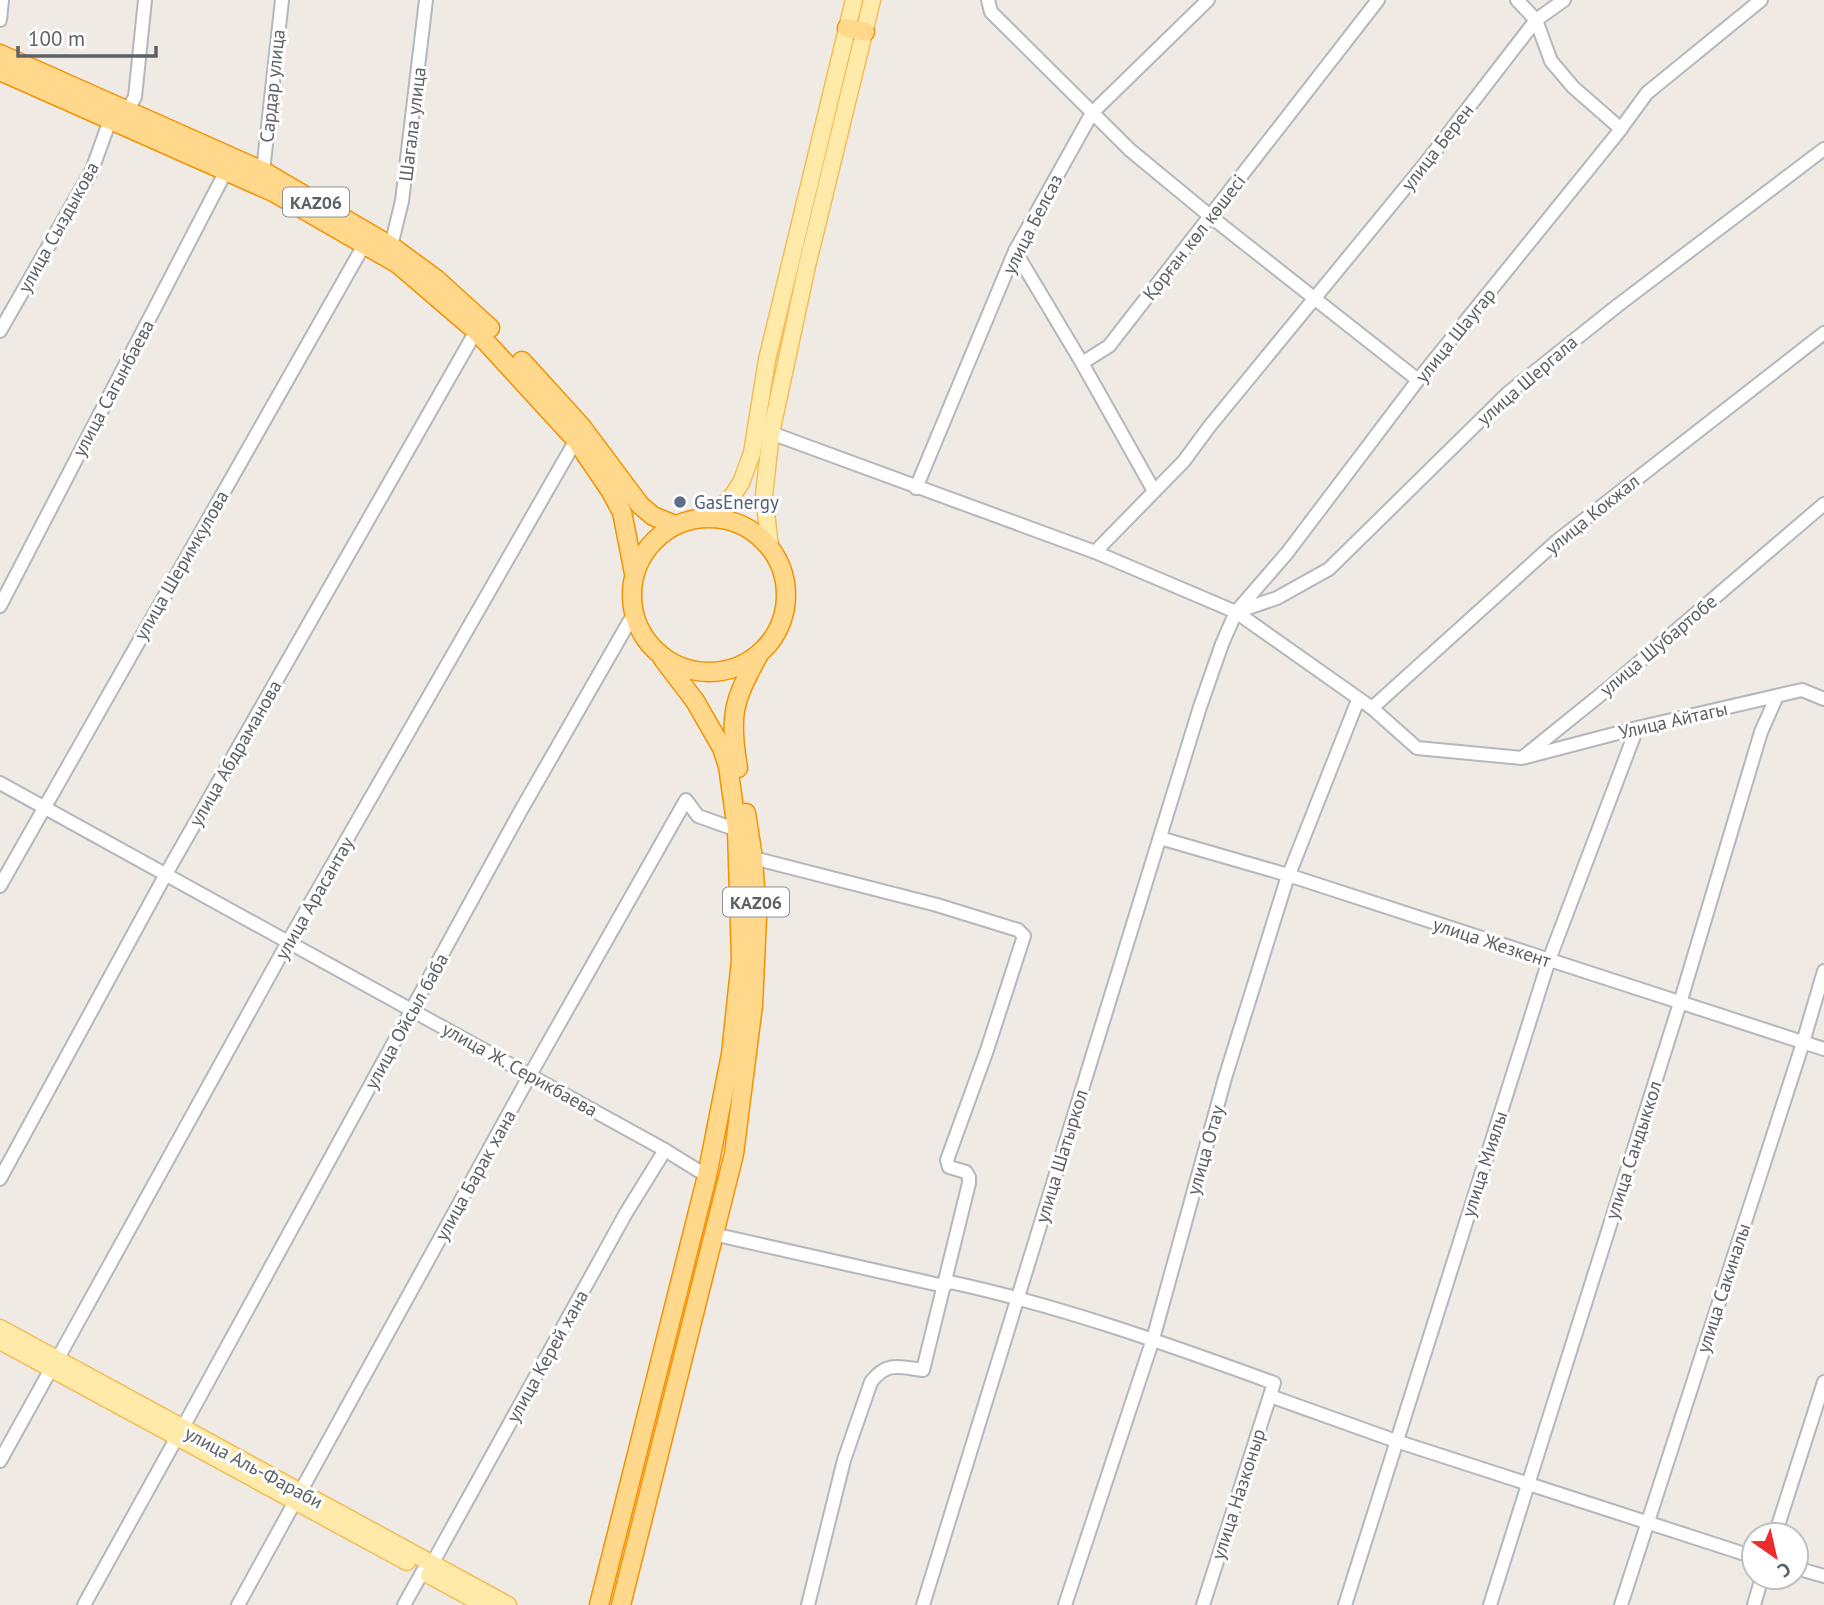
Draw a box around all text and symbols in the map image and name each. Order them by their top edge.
scale bar [18,14,156,58]
text: 100 m [28,25,85,52]
street label: Сардар улица [254,28,290,144]
street label: Шагала улица [393,65,431,183]
street label: улица Берен [1396,99,1478,195]
street label: улица Сыздыкова [12,157,104,297]
street label: Қорған көл көшесі [1137,169,1251,305]
street label: улица Белсаз [997,170,1067,278]
road number: KАZ06 [283,188,349,216]
street label: улица Шаугар [1409,283,1501,387]
street label: улица Сагынбаева [67,315,159,461]
street label: улица Шергала [1472,330,1582,430]
street label: улица Кокжал [1540,469,1644,559]
street label: улица Шеримкулова [128,486,234,644]
place label: GasEnergy [694,490,779,514]
marker: GasEnergy [672,494,688,510]
street label: улица Шубартобе [1594,589,1722,701]
street label: улица Абдраманова [183,676,287,830]
street label: Улица Айтагы [1616,696,1730,744]
street label: улица Арасантау [269,832,359,964]
road number: KАZ06 [723,888,789,917]
street label: улица Жезкент [1430,912,1554,972]
street label: улица Ойсыл баба [359,949,453,1093]
street label: улица Ж. Серикбаева [438,1016,602,1122]
street label: улица Сандыккол [1599,1078,1667,1222]
street label: улица Шатыркол [1029,1086,1093,1226]
street label: улица Отау [1181,1102,1229,1198]
street label: улица Барак хана [429,1105,521,1245]
street label: улица Миялы [1456,1108,1512,1220]
street label: улица Сакиналы [1691,1220,1755,1356]
street label: улица Керей хана [501,1286,593,1426]
street label: улица Аль-Фараби [181,1420,327,1514]
street label: улица Назконыр [1206,1426,1270,1562]
north arrow [1740,1521,1810,1591]
text: С [1773,1557,1796,1583]

